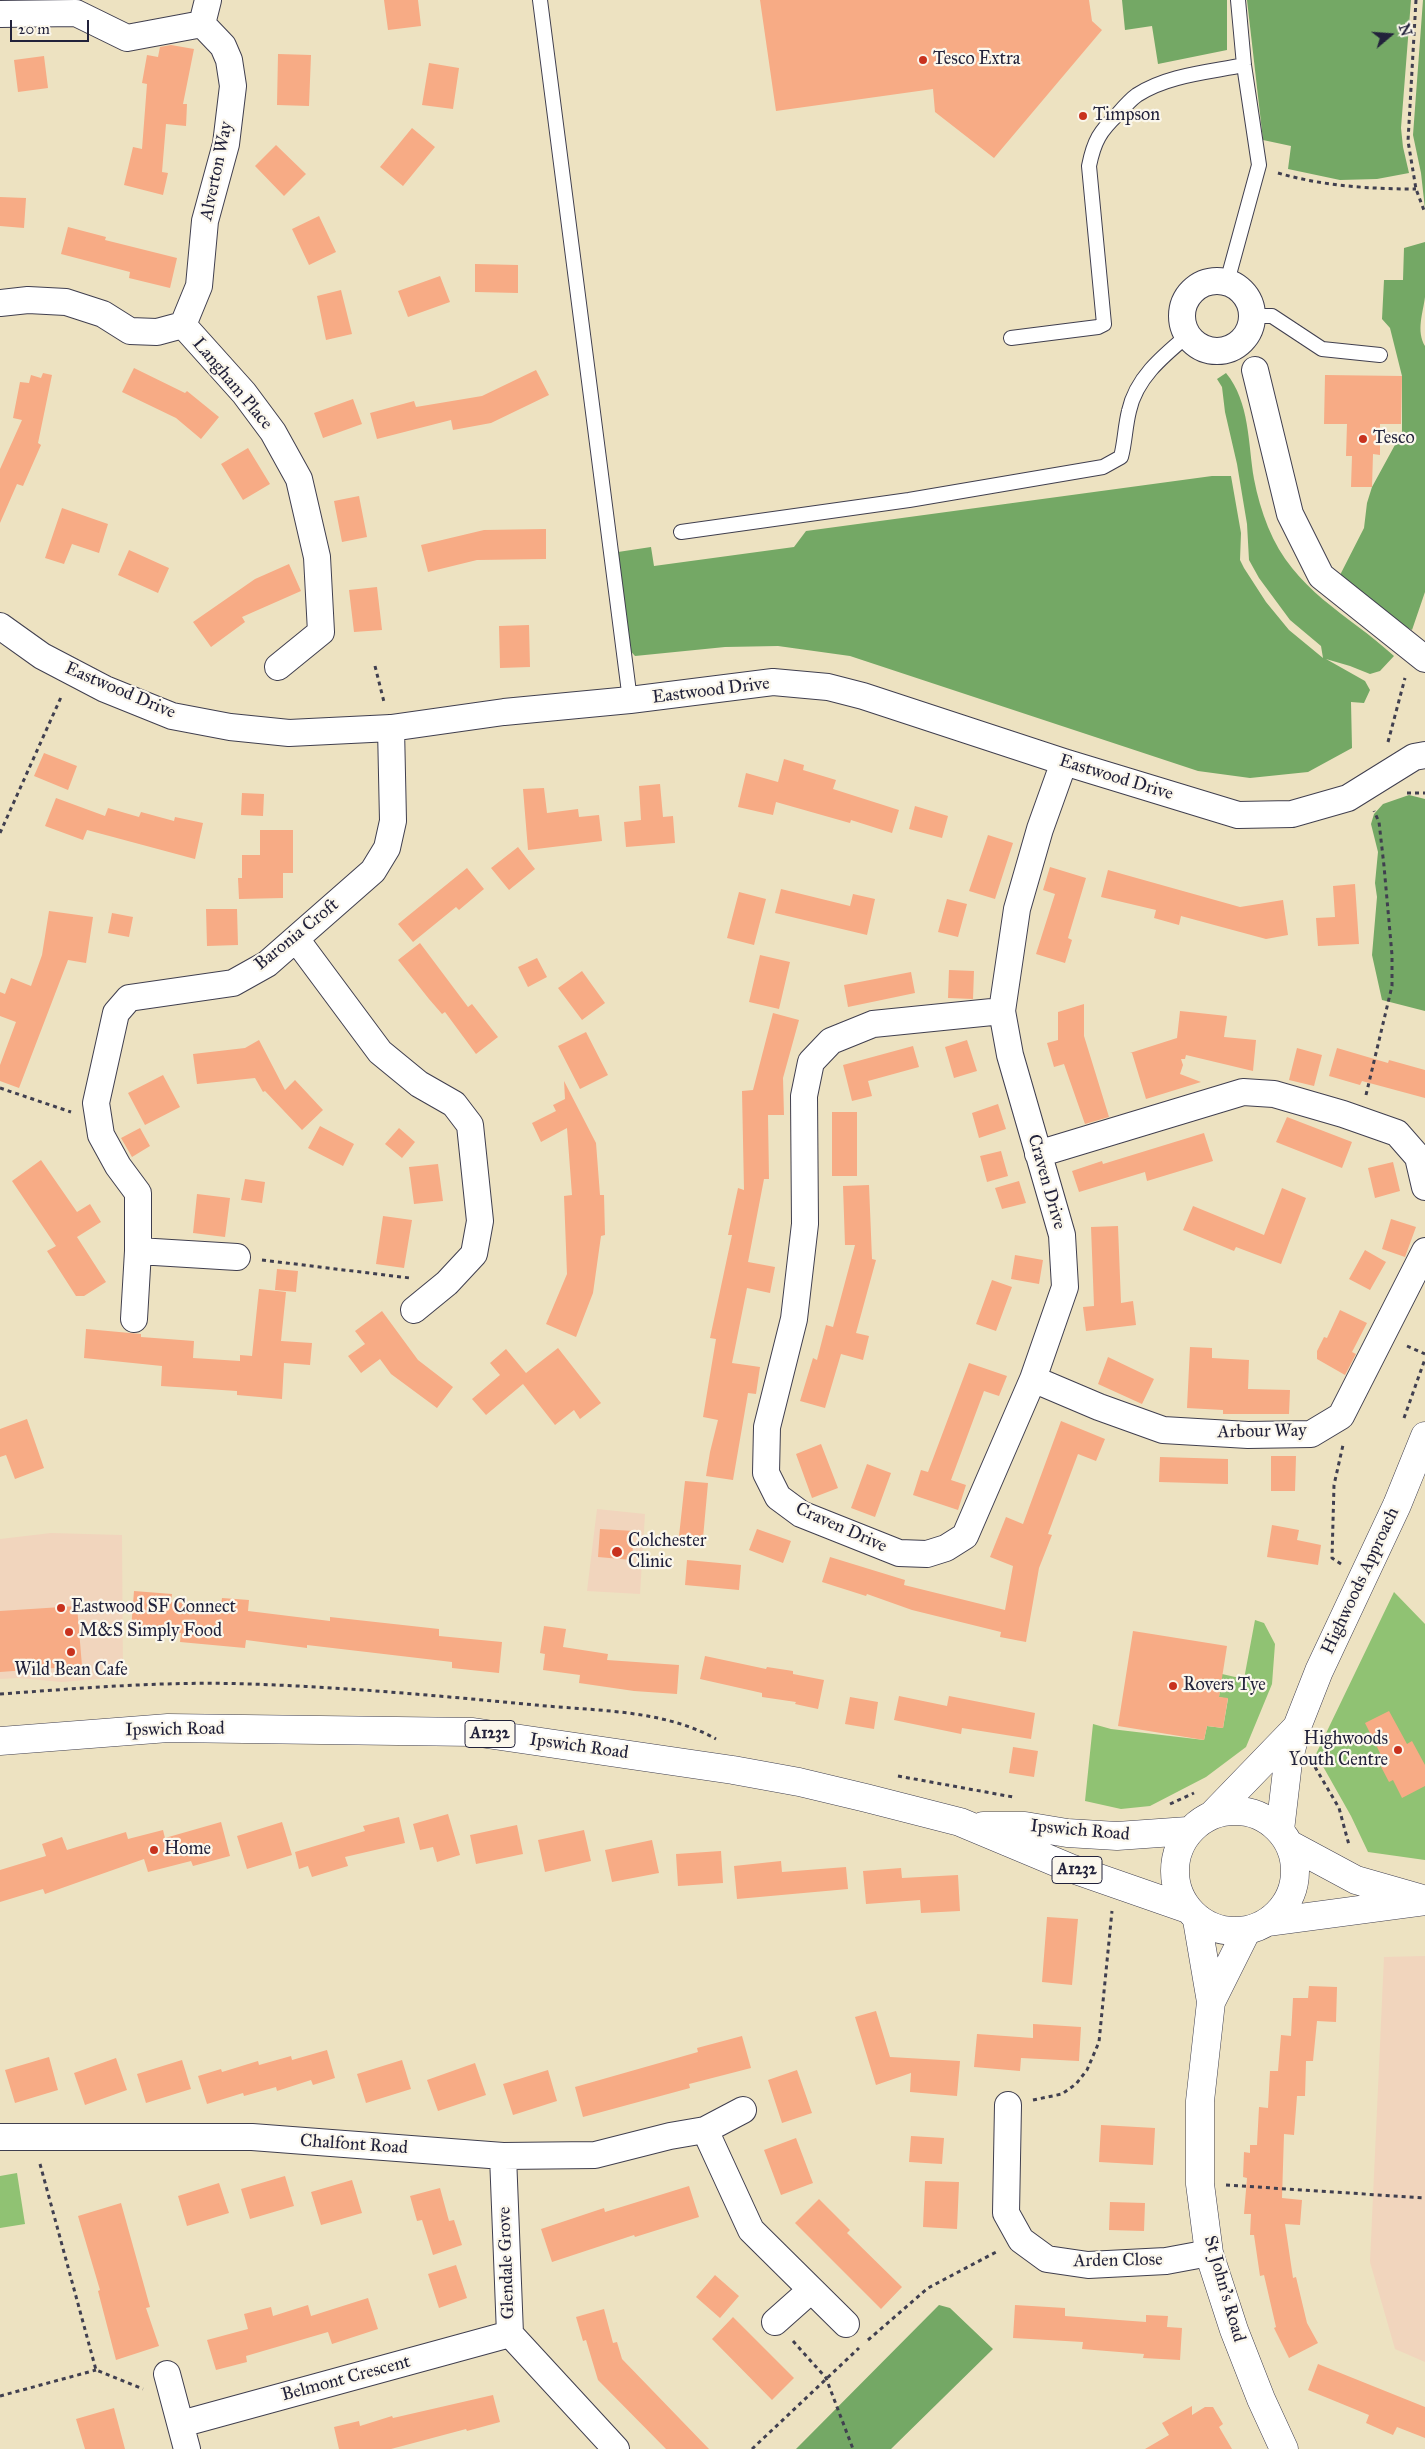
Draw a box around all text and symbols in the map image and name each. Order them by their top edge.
scale bar [12,10,91,42]
north arrow [1365,10,1415,60]
text: 20 m [18,20,50,38]
text: N [1395,22,1415,38]
place label: Tesco Extra [933,49,1020,71]
marker: Tesco Extra [917,54,929,66]
place label: Timpson [1093,105,1160,127]
marker: Timpson [1077,110,1089,122]
street label: Alverton Way [196,120,238,222]
street label: Langham Place [187,334,277,434]
place label: Tesco [1373,428,1415,450]
marker: Tesco [1357,433,1369,445]
street label: Eastwood Drive [61,658,179,724]
street label: Eastwood Drive [651,673,771,709]
street label: Eastwood Drive [1056,750,1176,806]
street label: Baronia Croft [251,894,343,976]
street label: Craven Drive [1022,1132,1070,1232]
street label: Arbour Way [1217,1420,1307,1444]
street label: Craven Drive [792,1498,890,1558]
street label: Highwoods Approach [1318,1504,1404,1658]
place label: Colchester Clinic [628,1531,706,1574]
marker: Colchester Clinic [610,1545,624,1559]
place label: Eastwood SF Connect [71,1597,236,1619]
marker: Eastwood SF Connect [55,1602,67,1614]
place label: M&S Simply Food [79,1621,222,1643]
marker: M&S Simply Food [63,1626,75,1638]
marker: Wild Bean Cafe [65,1646,77,1658]
place label: Wild Bean Cafe [14,1660,128,1682]
place label: Rovers Tye [1183,1675,1266,1697]
marker: Rovers Tye [1167,1680,1179,1692]
street label: Ipswich Road [125,1718,225,1742]
road number: A1232 [465,1720,515,1748]
street label: Ipswich Road [528,1729,630,1765]
place label: Highwoods Youth Centre [1289,1729,1388,1772]
marker: Highwoods Youth Centre [1392,1744,1404,1756]
street label: Ipswich Road [1029,1816,1131,1846]
place label: Home [164,1839,211,1861]
marker: Home [148,1844,160,1856]
road number: A1232 [1052,1856,1102,1884]
street label: Chalfont Road [299,2130,409,2160]
street label: Glendale Grove [494,2206,520,2320]
street label: St John's Road [1199,2233,1249,2345]
street label: Arden Close [1073,2249,1163,2273]
street label: Belmont Crescent [279,2351,413,2407]

